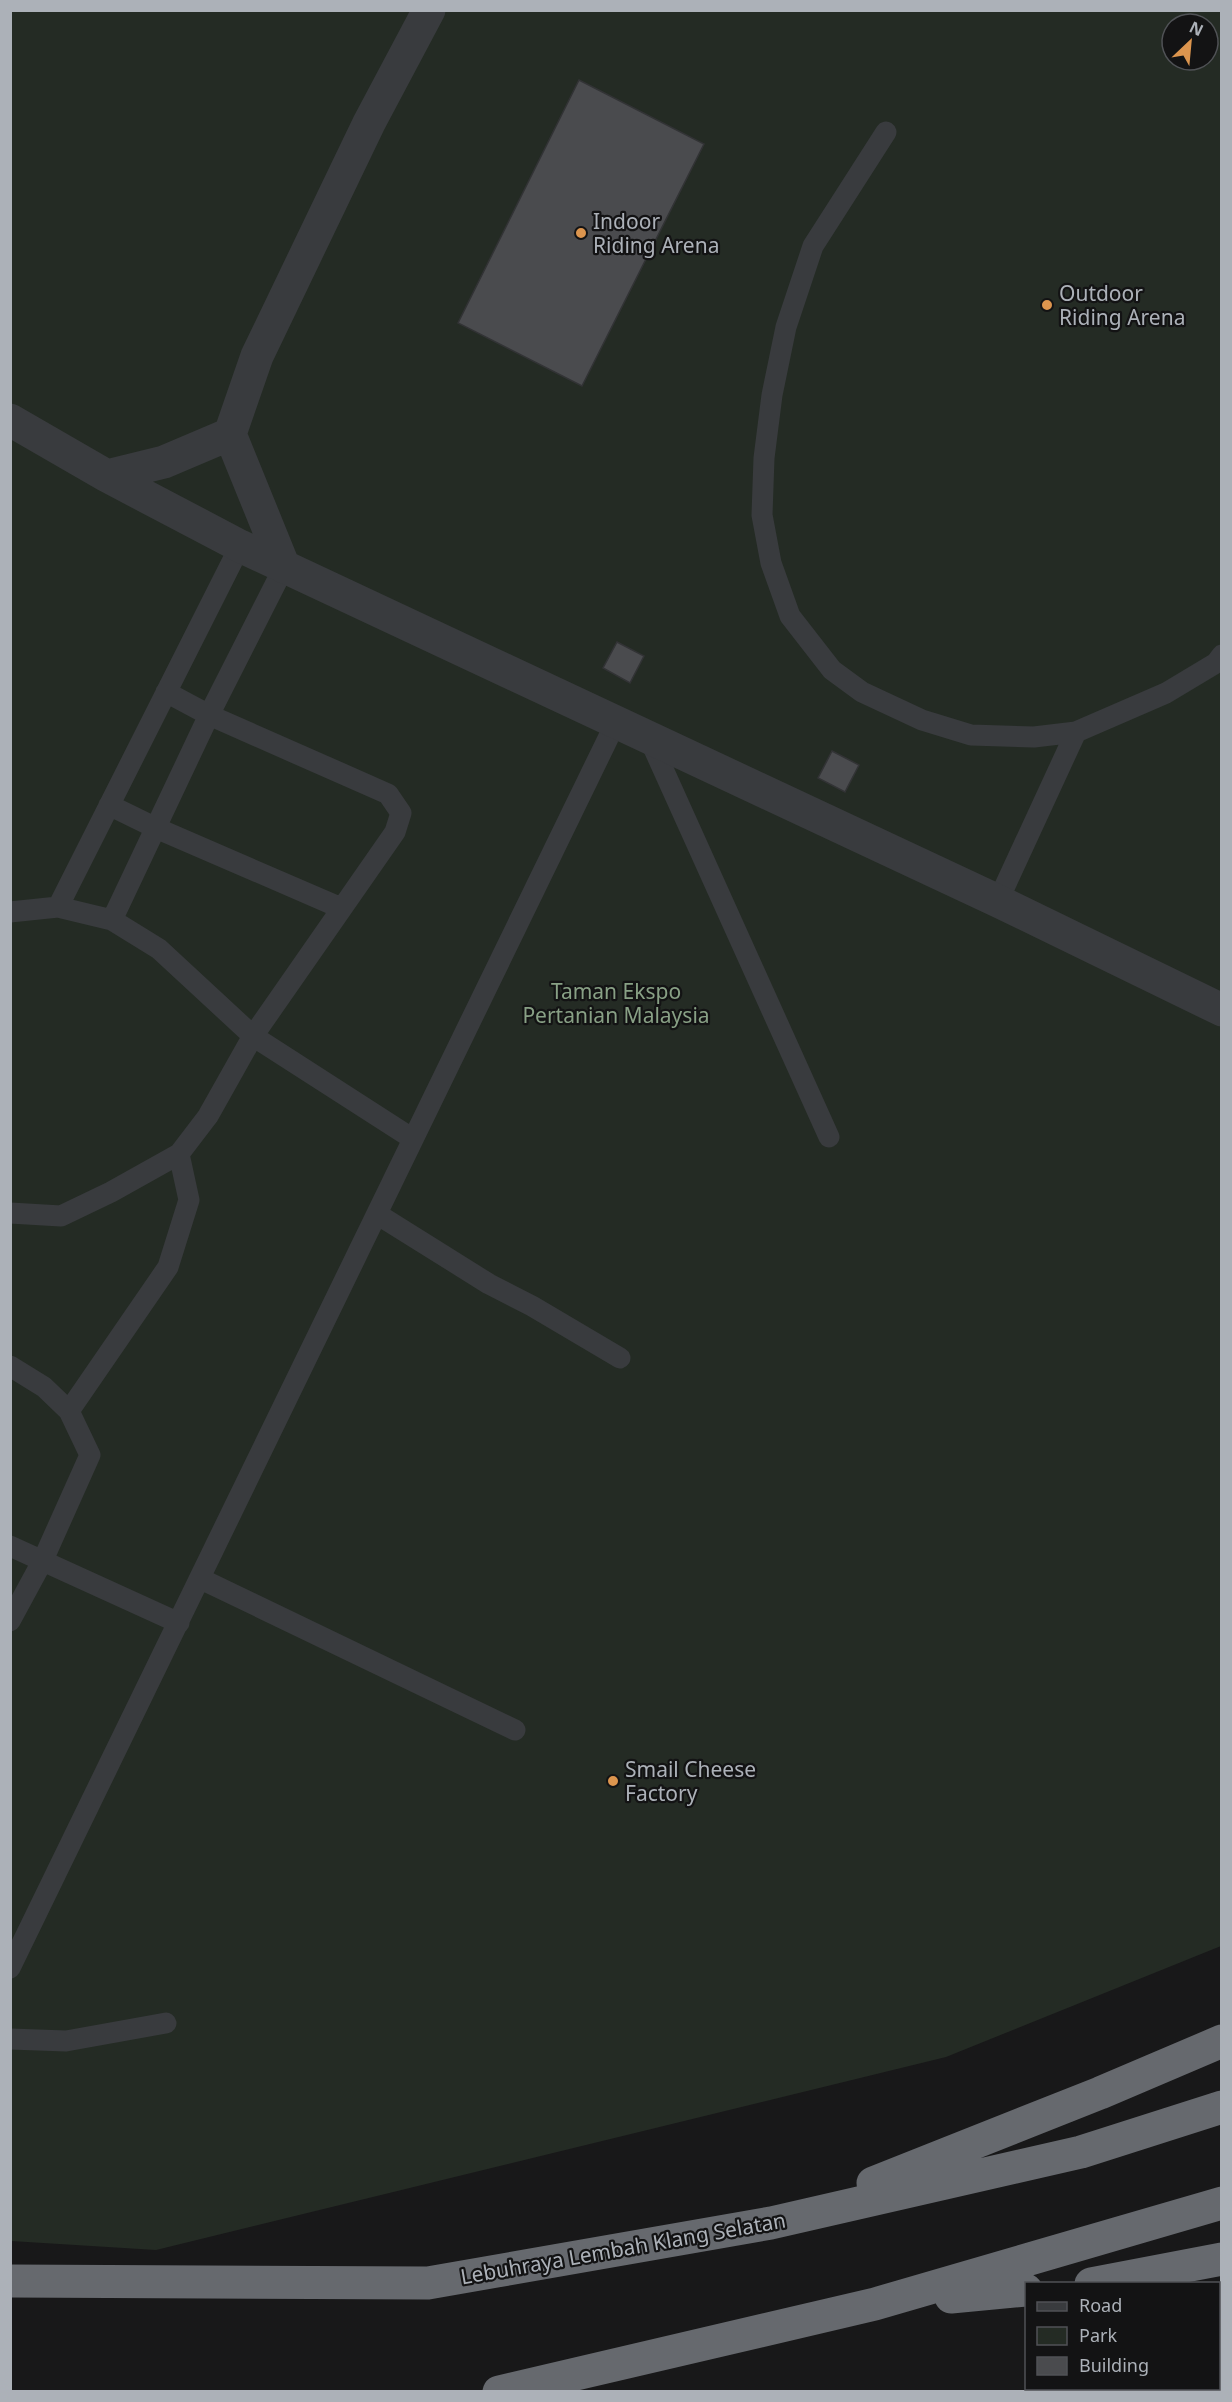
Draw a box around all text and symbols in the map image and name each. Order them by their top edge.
north arrow [1160,12,1220,72]
text: N [1186,16,1207,41]
place label: Indoor Riding Arena [593,207,719,259]
marker: Indoor Riding Arena [574,226,588,240]
place label: Outdoor Riding Arena [1059,279,1185,331]
marker: Outdoor Riding Arena [1040,298,1054,312]
park label: Taman Ekspo Pertanian Malaysia [522,977,710,1029]
place label: Smail Cheese Factory [625,1755,756,1807]
marker: Smail Cheese Factory [606,1774,620,1788]
street label: Lebuhraya Lembah Klang Selatan [458,2206,788,2290]
legend [1025,2282,1220,2390]
text: Road [1079,2293,1122,2317]
text: Park [1079,2323,1117,2347]
text: Building [1079,2353,1149,2377]

